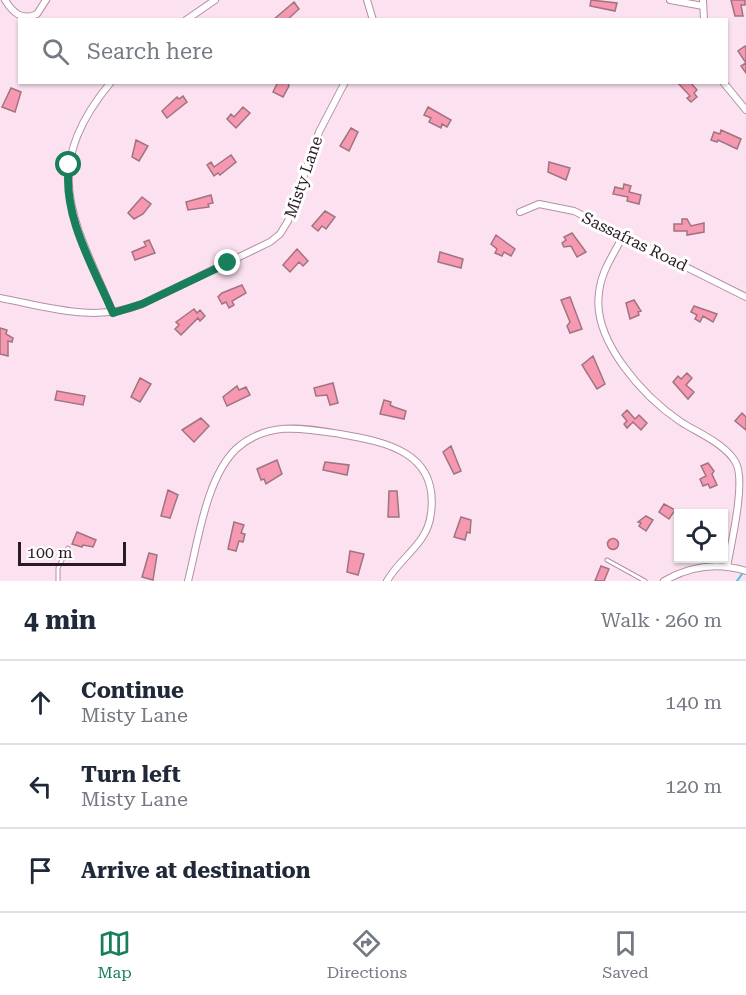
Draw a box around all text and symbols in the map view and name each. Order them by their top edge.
search box [18,18,728,84]
icon: search [39,35,72,68]
text: Search here [87,39,213,64]
street label: Misty Lane [281,133,326,221]
route start [55,151,81,177]
street label: Sassafras Road [579,208,690,275]
route end [214,249,240,275]
map controls [674,509,728,563]
button: locate [674,509,728,563]
scale bar [18,539,126,566]
text: 100 m [27,543,73,562]
text: 4 min [24,605,96,635]
text: Walk · 260 m [601,608,722,632]
text: Continue [81,678,184,703]
icon: ahead [24,686,57,719]
text: 140 m [665,690,722,714]
text: Misty Lane [81,703,188,727]
text: Turn left [81,762,181,787]
icon: left [24,770,57,803]
text: 120 m [665,774,722,798]
text: Misty Lane [81,787,188,811]
icon: arrive [24,854,57,887]
text: Arrive at destination [81,858,310,883]
tab: Map [97,927,132,982]
tab: Directions [327,927,407,982]
tab: Saved [602,927,649,982]

